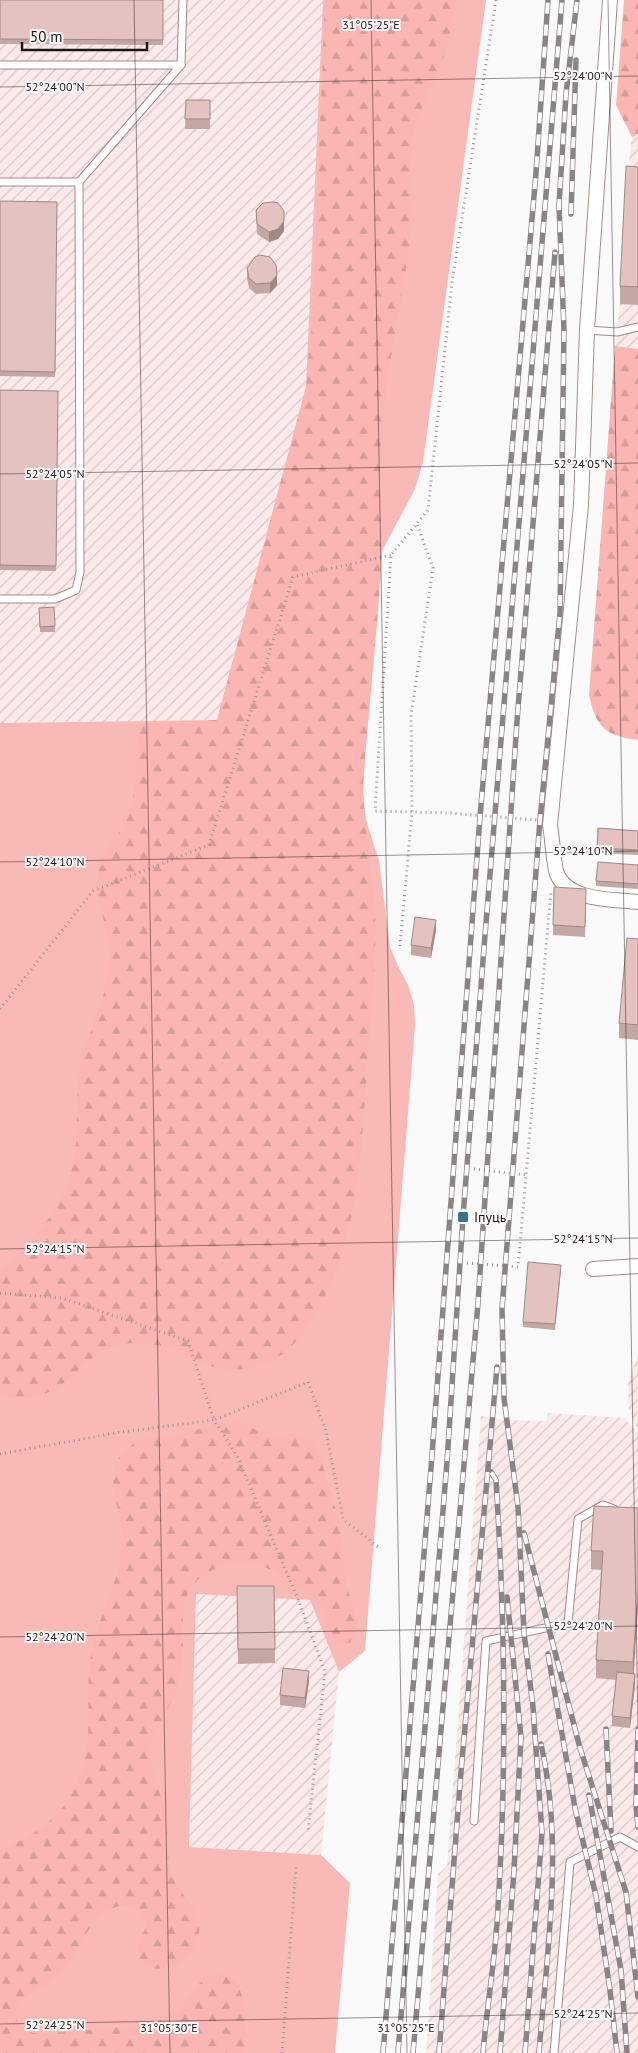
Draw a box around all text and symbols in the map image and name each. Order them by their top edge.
text: 31°05'25"E [342,17,400,32]
scale bar [22,20,148,52]
text: 50 m [30,27,63,46]
text: 52°24'00"N [553,68,613,83]
text: 52°24'00"N [25,79,85,94]
text: 52°24'05"N [553,456,613,471]
text: 52°24'05"N [25,466,85,481]
text: 52°24'10"N [553,843,613,858]
text: 52°24'10"N [25,854,85,869]
place label: Іпуць [474,1208,507,1226]
marker: Іпуць [456,1210,470,1224]
text: 52°24'15"N [553,1231,613,1246]
text: 52°24'15"N [25,1241,85,1256]
text: 52°24'20"N [553,1618,613,1633]
text: 52°24'20"N [25,1629,85,1644]
text: 52°24'25"N [553,2006,613,2021]
text: 52°24'25"N [25,2017,85,2032]
text: 31°05'30"E [140,2020,198,2035]
text: 31°05'25"E [377,2020,435,2035]

